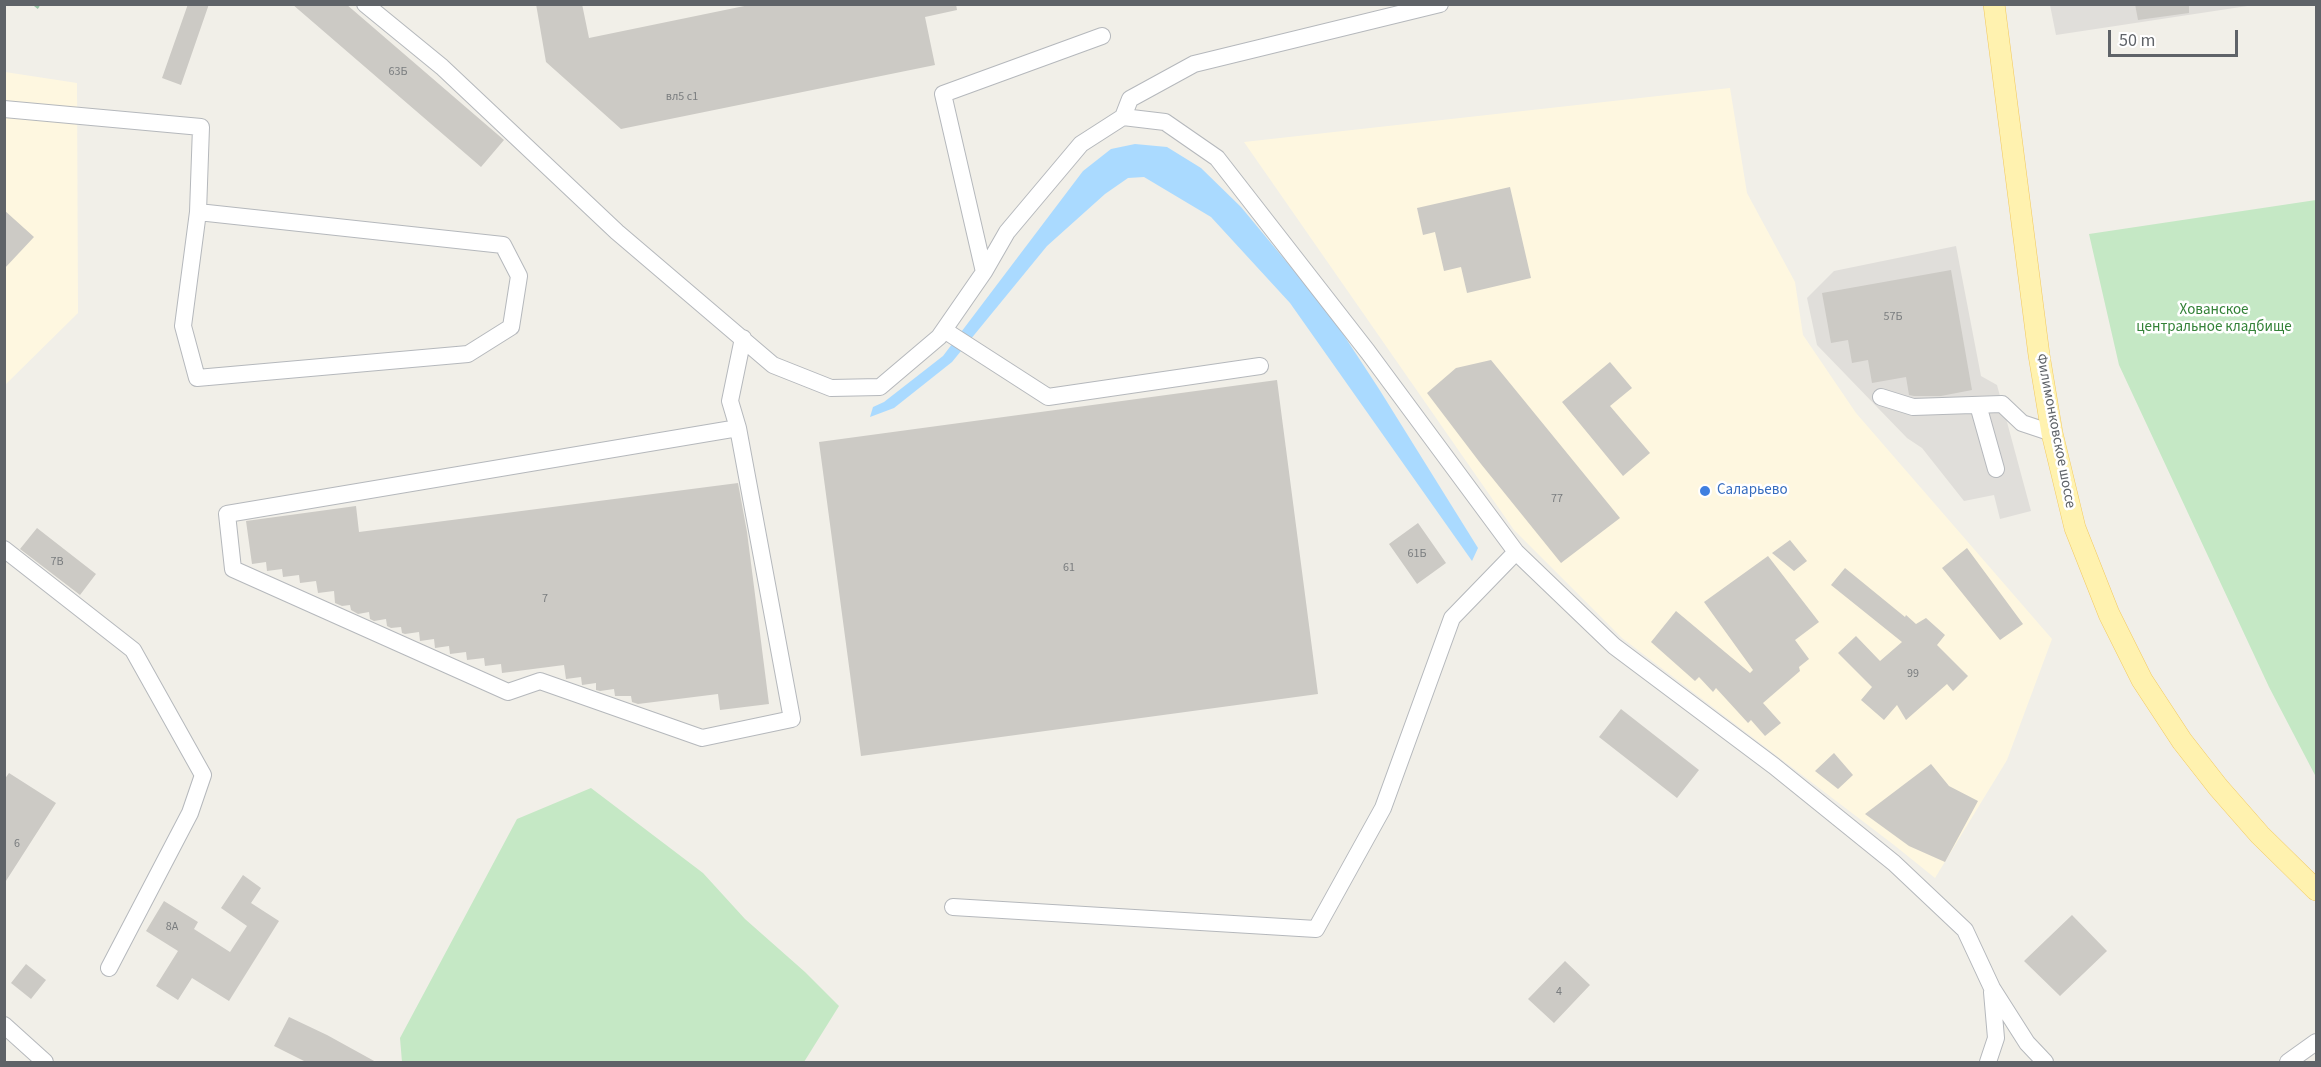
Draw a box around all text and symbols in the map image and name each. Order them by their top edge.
scale bar [2111,18,2242,56]
text: 50 m [2119,28,2155,53]
house number: 63Б [389,65,407,79]
house number: вл5 с1 [666,90,698,104]
park label: Хованское центральное кладбище [2136,302,2292,337]
house number: 57Б [1884,310,1902,324]
street label: Филимонковское шоссе [2031,352,2079,510]
place label: Саларьево [1717,482,1788,500]
marker: Саларьево [1698,484,1712,498]
house number: 77 [1551,492,1563,506]
house number: 61Б [1408,547,1426,561]
house number: 7В [50,555,64,569]
house number: 61 [1063,561,1075,575]
house number: 7 [542,592,548,606]
house number: 99 [1907,667,1919,681]
house number: 6 [14,837,20,851]
house number: 8А [166,920,178,934]
house number: 4 [1556,985,1562,999]

